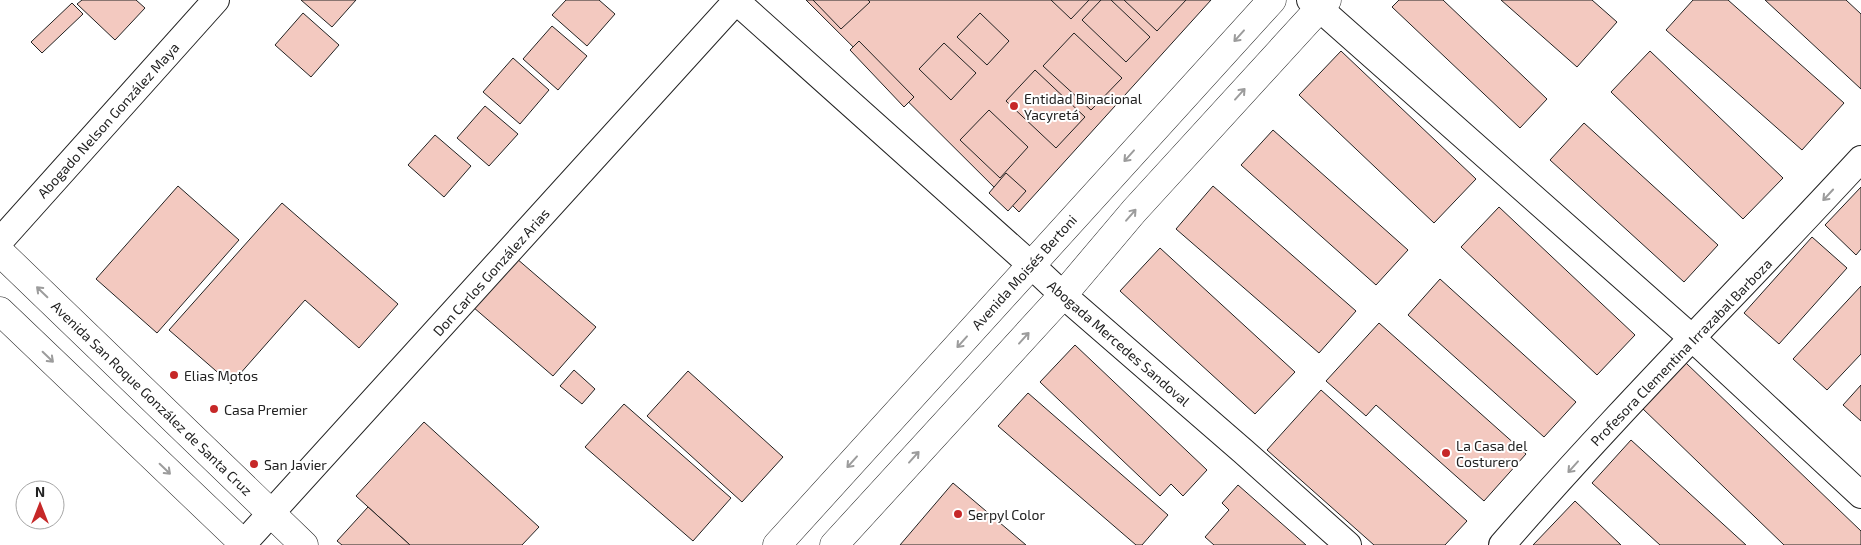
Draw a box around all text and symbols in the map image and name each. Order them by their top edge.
one-way arrow [1233,30,1245,43]
street label: Abogado Nelson González Maya [34,39,182,201]
one-way arrow [1234,88,1246,101]
place label: Entidad Binacional Yacyretá [1024,90,1143,123]
marker: Entidad Binacional Yacyretá [1008,100,1020,112]
one-way arrow [1124,150,1135,163]
one-way arrow [1822,189,1834,202]
street label: Don Carlos González Arias [429,205,553,339]
one-way arrow [1125,209,1136,222]
street label: Avenida Moisés Bertoni [968,211,1080,333]
street label: Profesora Clementina Irrazabal Barboza [1587,255,1775,449]
street label: Abogada Mercedes Sandoval [1044,277,1194,410]
one-way arrow [36,286,48,298]
street label: Avenida San Roque González de Santa Cruz [48,297,256,499]
one-way arrow [1018,331,1030,344]
one-way arrow [956,335,967,348]
one-way arrow [42,351,54,363]
place label: Elias Motos [184,367,258,384]
marker: Elias Motos [168,369,180,381]
place label: Casa Premier [224,401,308,418]
marker: Casa Premier [208,403,220,415]
place label: La Casa del Costurero [1456,437,1528,470]
marker: La Casa del Costurero [1440,447,1452,459]
one-way arrow [909,451,920,464]
place label: San Javier [264,456,327,473]
one-way arrow [847,456,858,469]
marker: San Javier [248,458,260,470]
one-way arrow [1567,460,1579,473]
one-way arrow [159,463,172,475]
north arrow [15,480,65,530]
text: N [35,483,45,500]
place label: Serpyl Color [968,506,1045,523]
marker: Serpyl Color [952,508,964,520]

